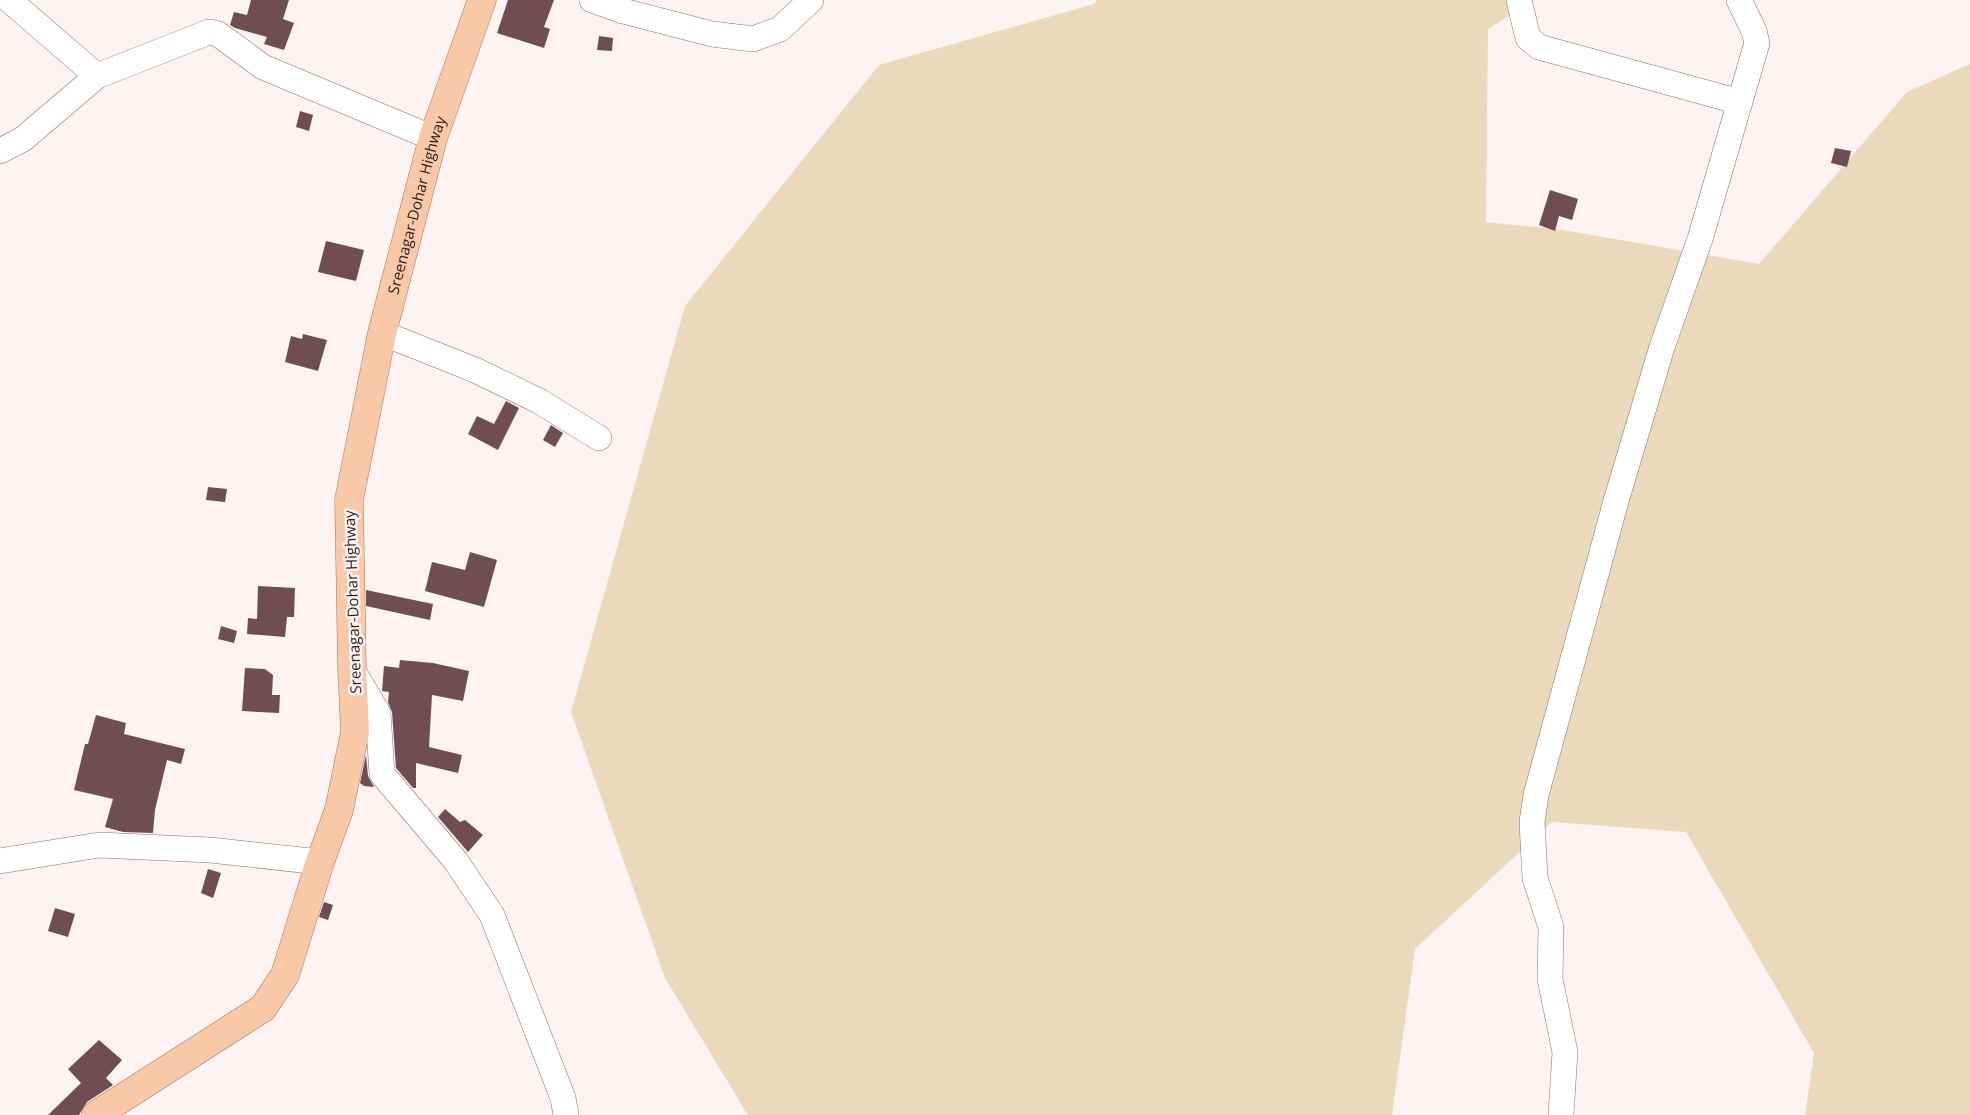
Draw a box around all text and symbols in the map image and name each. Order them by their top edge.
street label: Sreenagar-Dohar Highway [383,113,450,296]
street label: Sreenagar-Dohar Highway [339,510,365,694]

